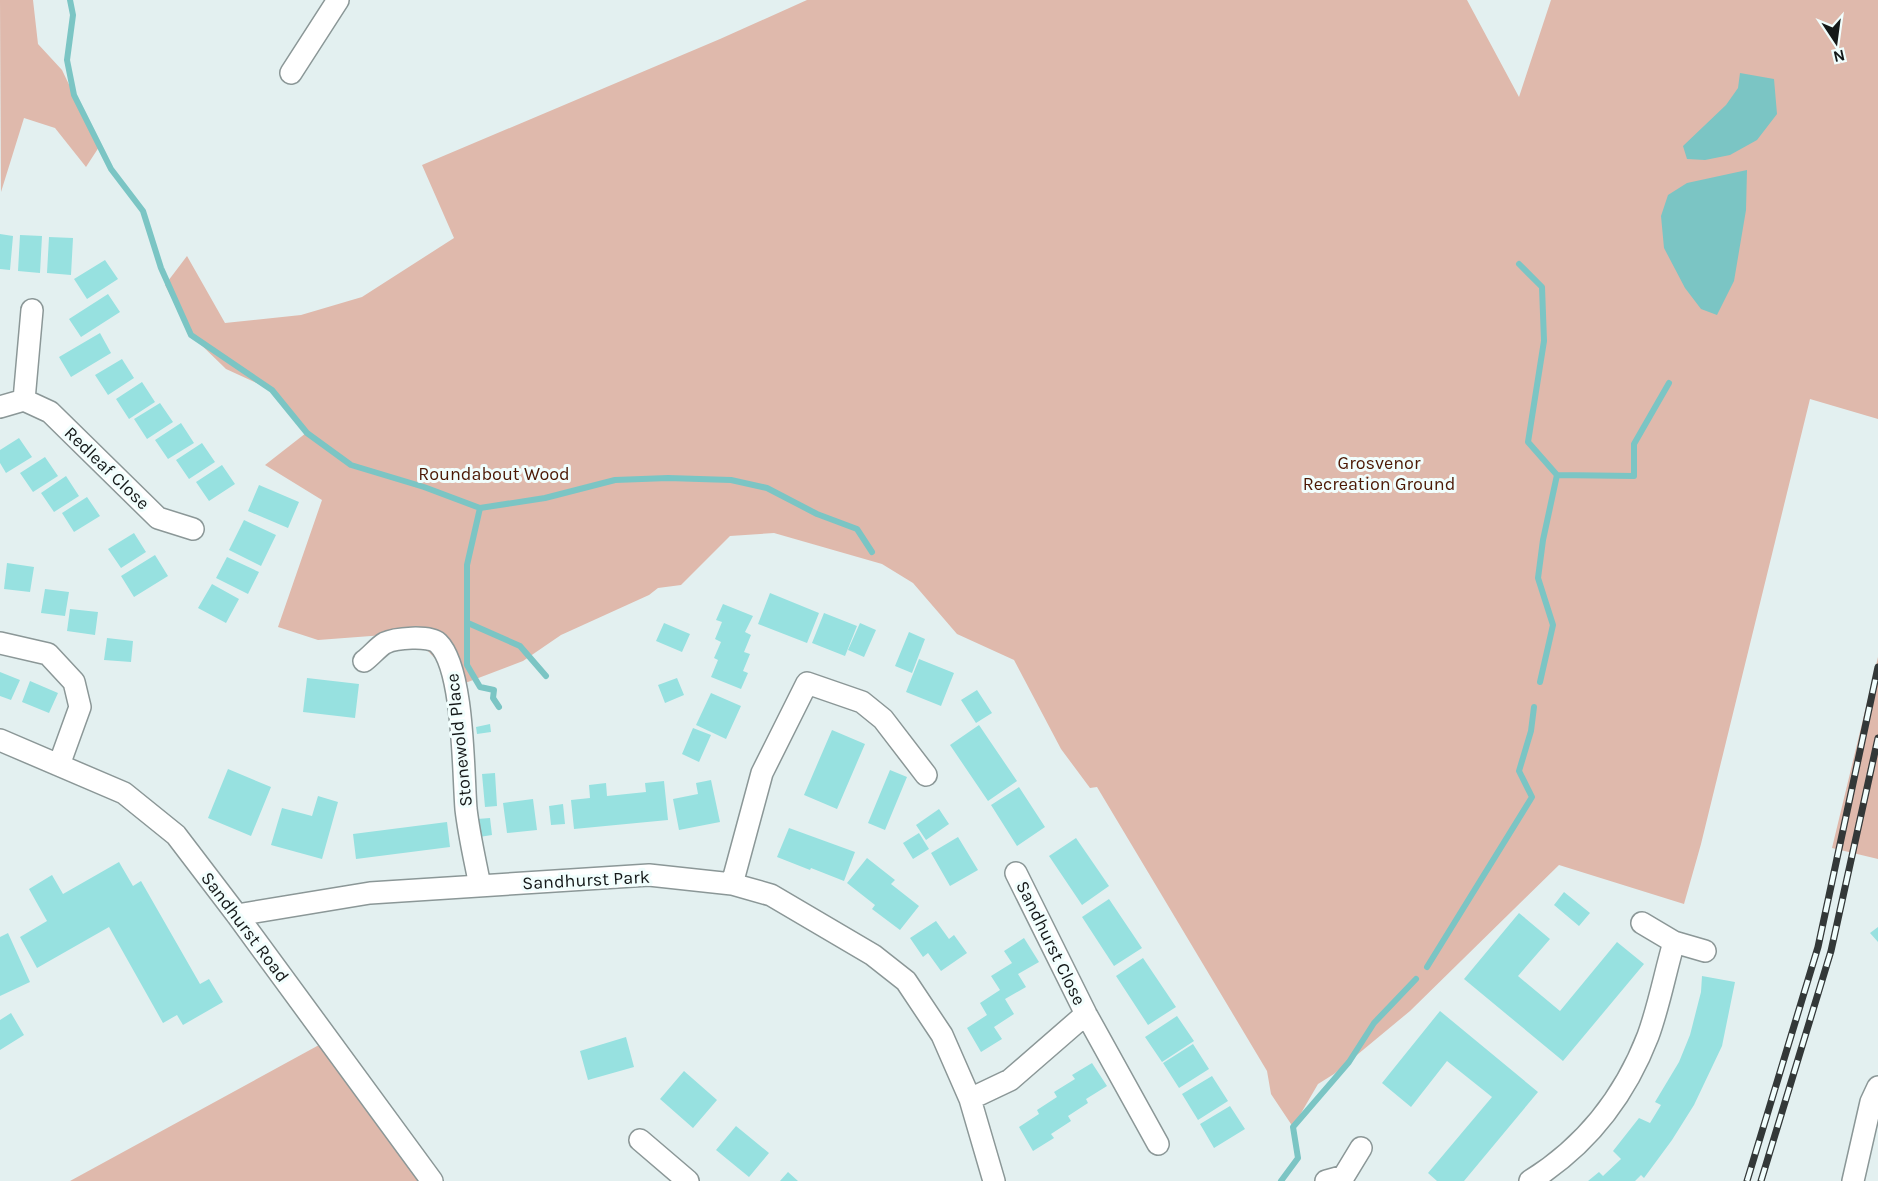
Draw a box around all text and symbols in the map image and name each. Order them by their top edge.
north arrow [1806,12,1866,72]
text: N [1832,46,1847,67]
street label: Redleaf Close [60,422,154,514]
park label: Grosvenor Recreation Ground [1303,452,1455,495]
park label: Roundabout Wood [418,463,570,485]
street label: Stonewold Place [441,672,477,808]
street label: Sandhurst Park [522,866,650,894]
street label: Sandhurst Road [196,867,294,987]
street label: Sandhurst Close [1011,877,1091,1009]

